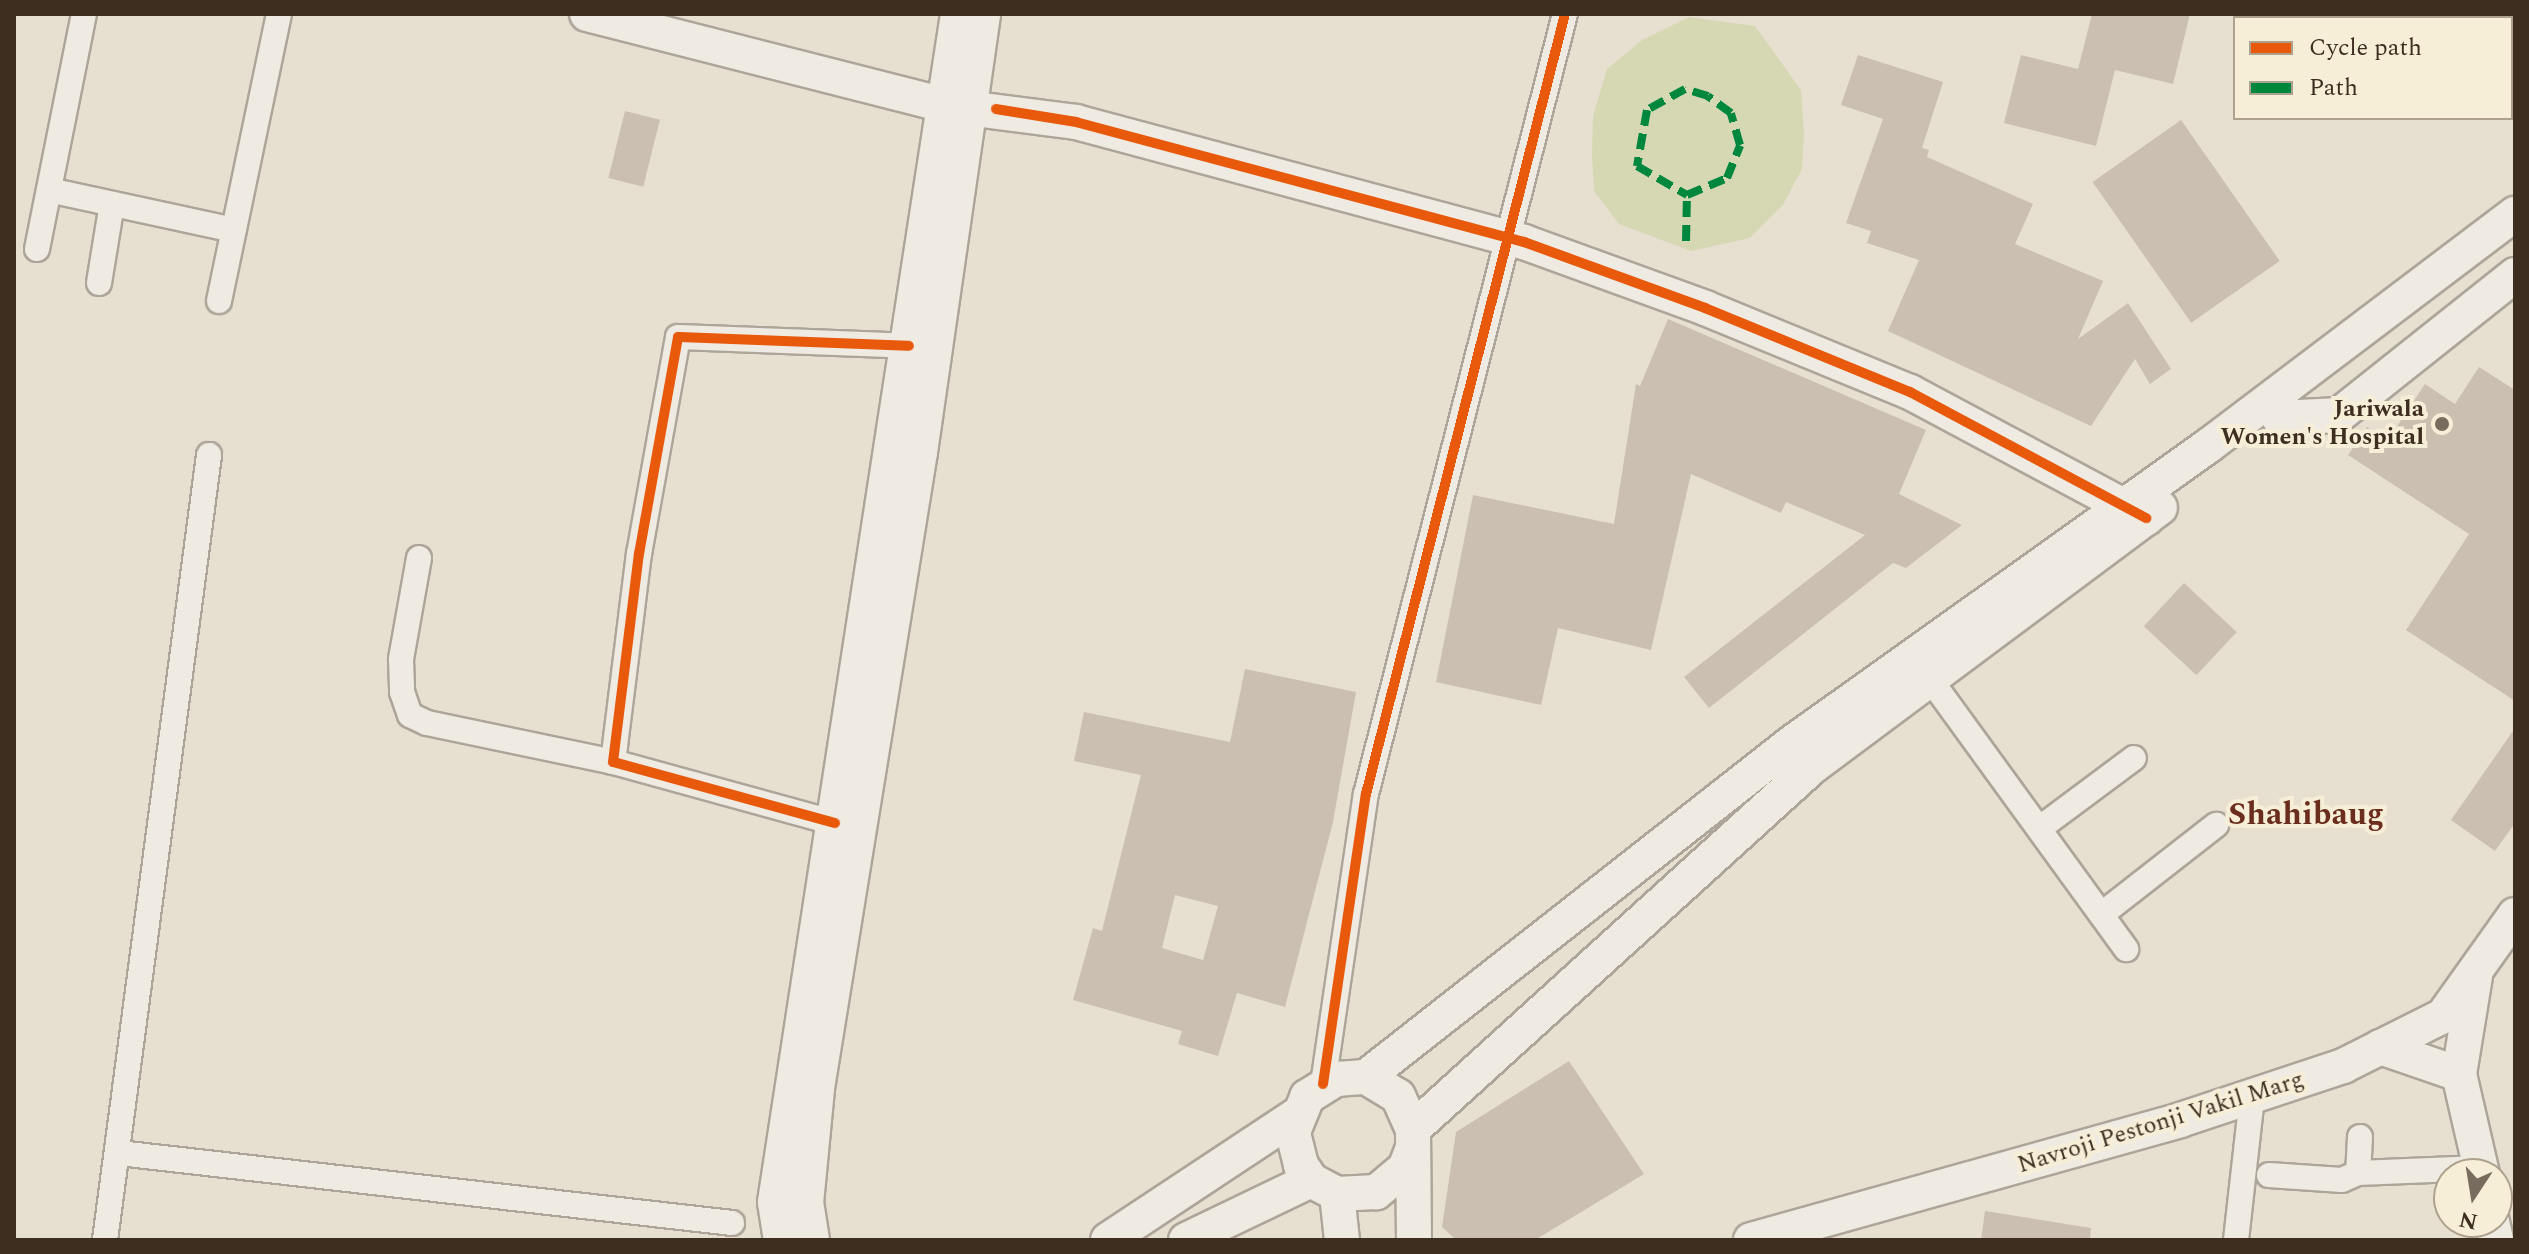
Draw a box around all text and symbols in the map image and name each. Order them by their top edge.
legend [2233,16,2513,120]
text: Cycle path [2309,30,2422,66]
text: Path [2309,70,2358,106]
place label: Jariwala Women's Hospital [2221,396,2424,452]
marker: Jariwala Women's Hospital [2431,413,2453,435]
district label: Shahibaug [2228,796,2384,834]
street label: Navroji Pestonji Vakil Marg [2014,1066,2308,1180]
north arrow [2433,1158,2513,1238]
text: N [2456,1202,2481,1238]

